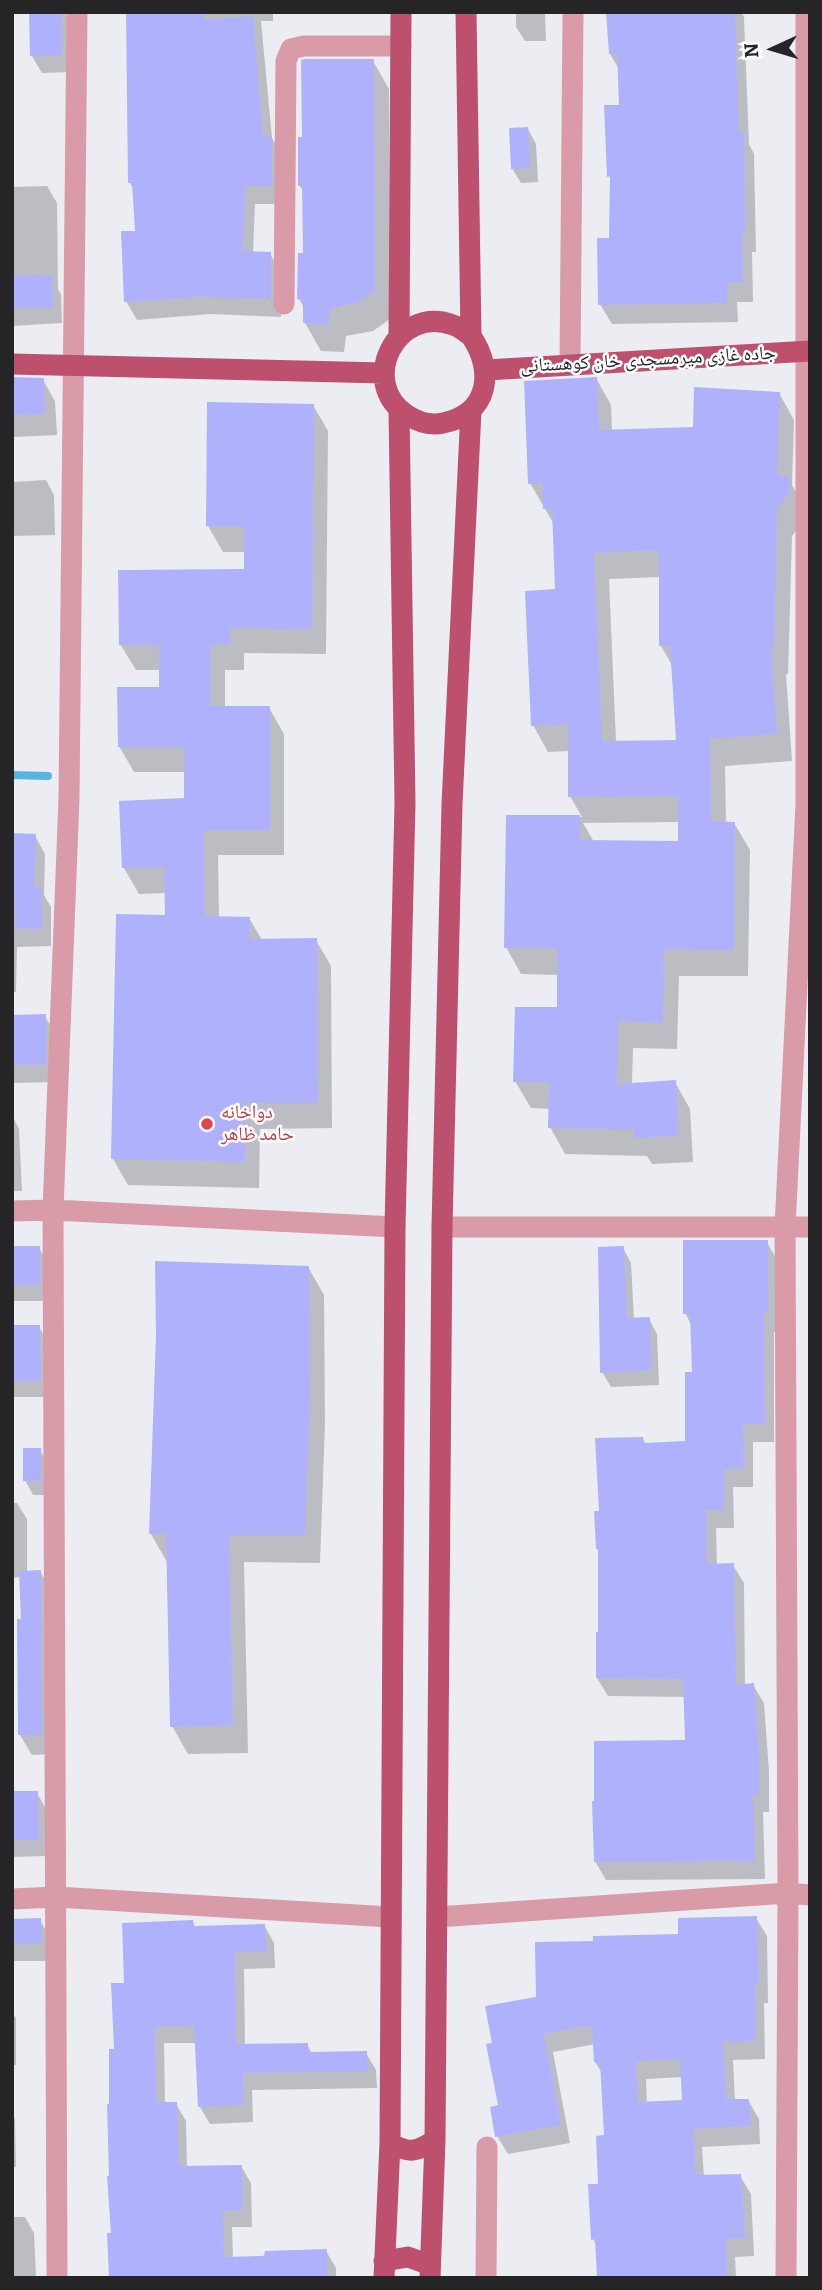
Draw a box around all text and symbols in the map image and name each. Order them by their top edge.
north arrow [738,14,808,84]
text: N [740,42,764,59]
street label: جاده غازی میرمسجدی خان کوهستانی [520,342,776,378]
place label: دواخانه حامد ظاهر [221,1102,294,1146]
marker: دواخانه حامد ظاهر [199,1116,215,1132]

